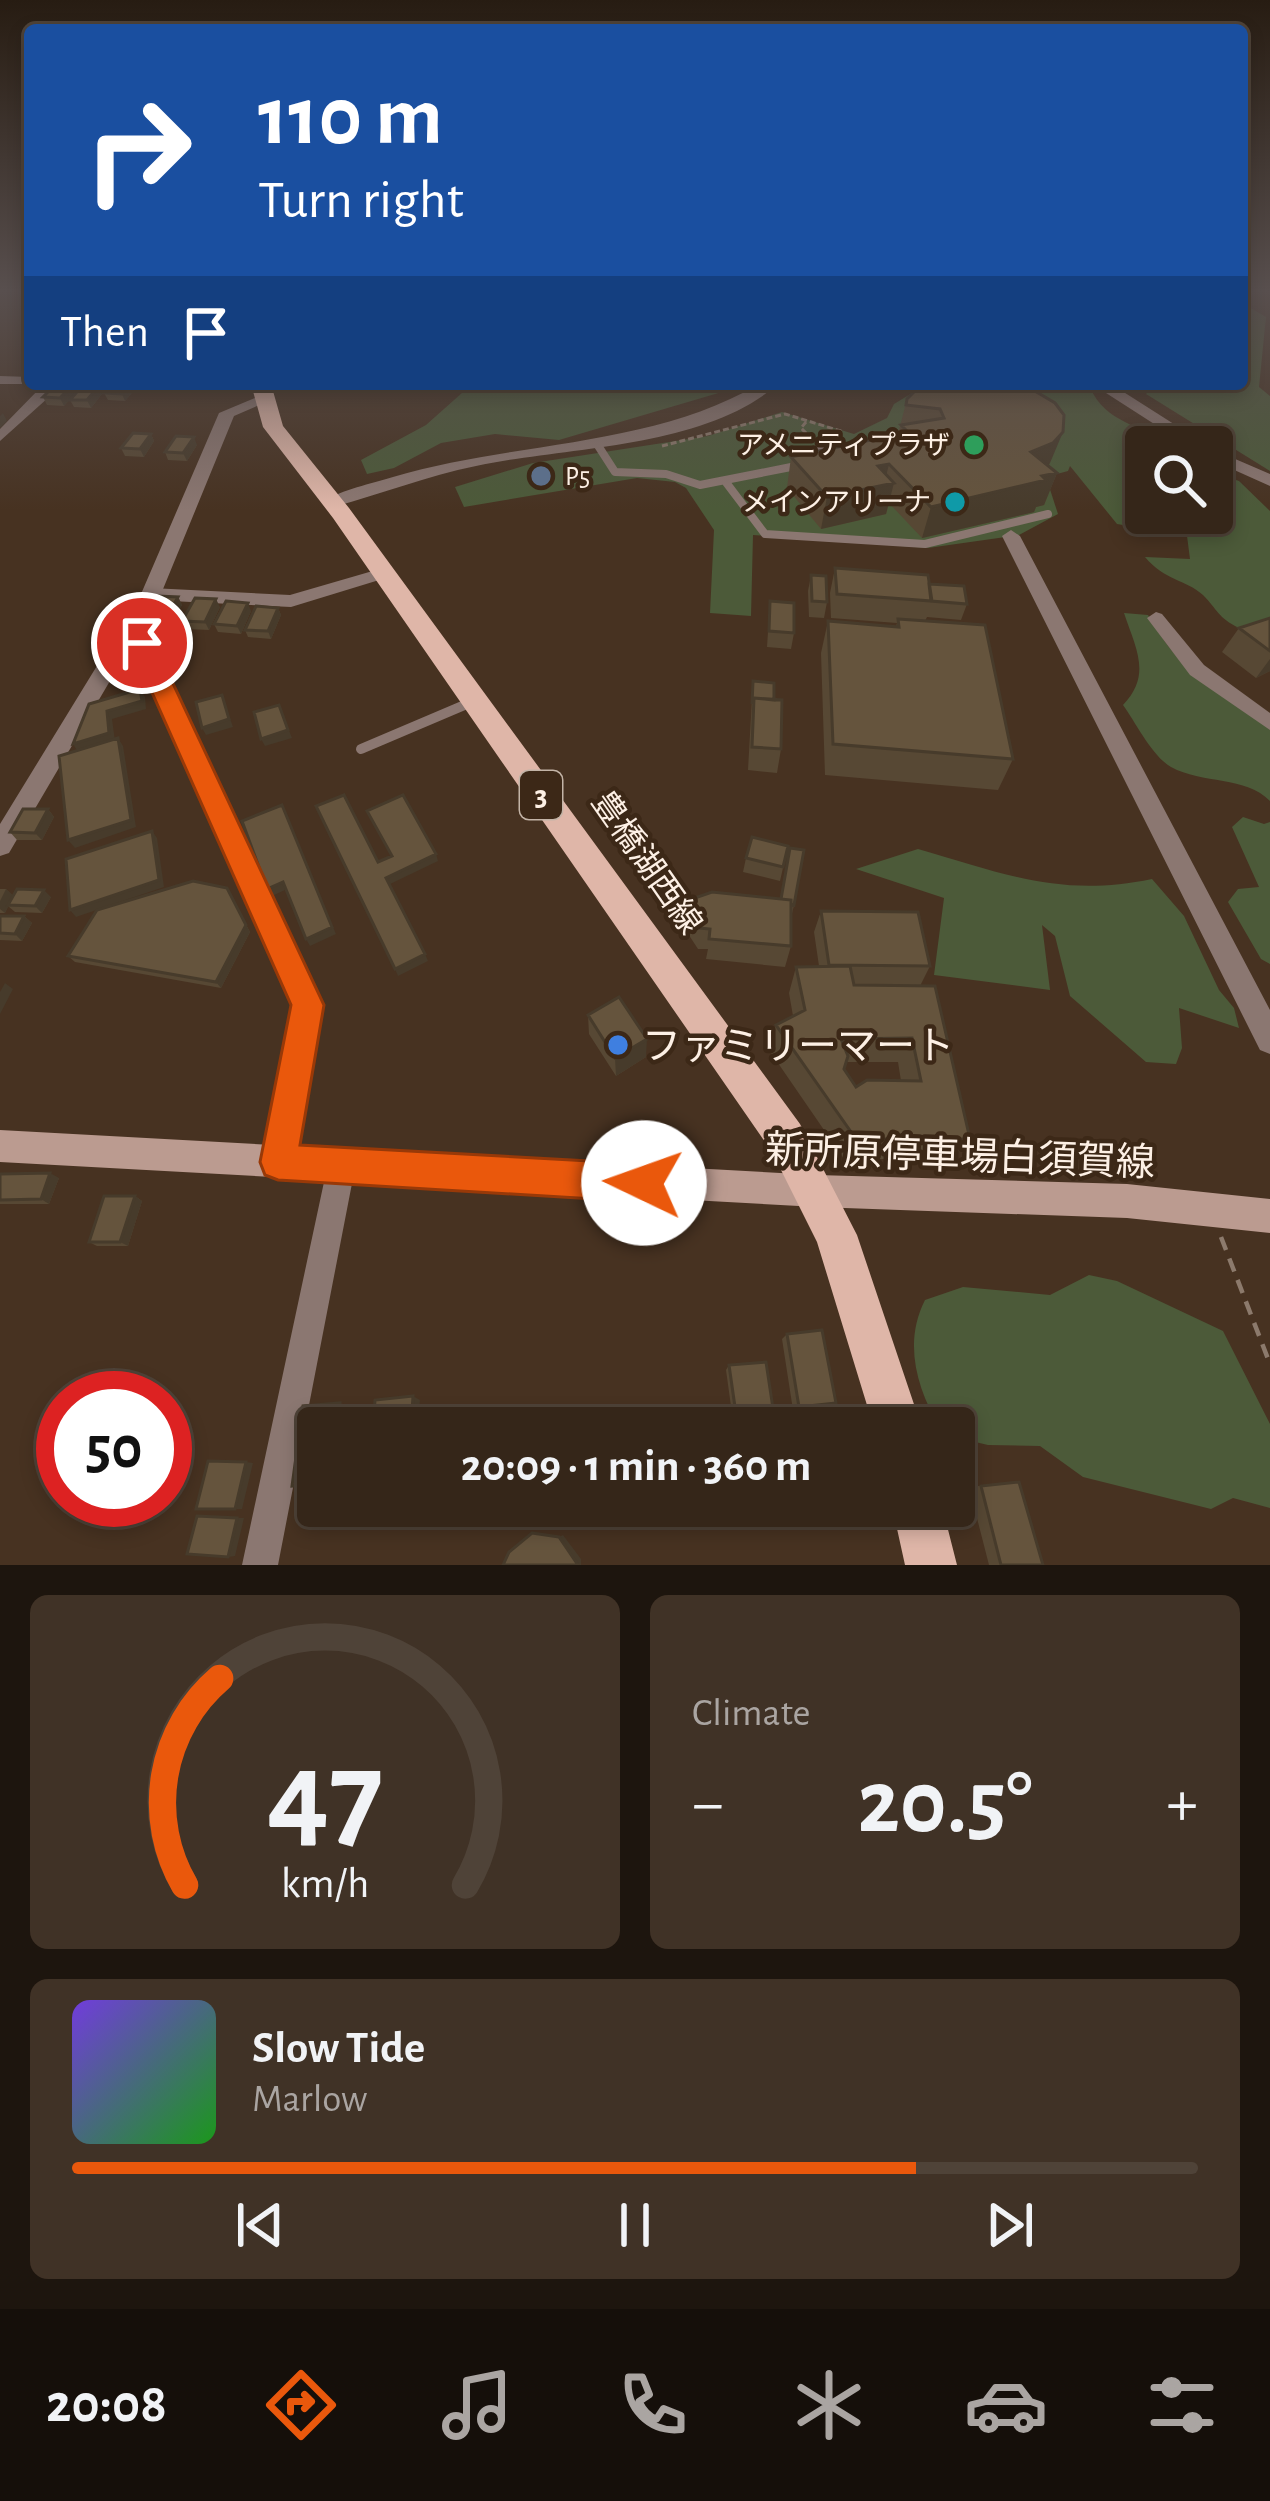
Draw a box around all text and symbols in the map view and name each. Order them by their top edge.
icon: right [60,72,216,228]
text: 110 m [258,76,443,160]
text: Turn right [258,174,464,228]
icon: arrive [173,300,239,366]
text: Then [60,310,149,355]
map controls [1125,426,1233,534]
button: search [1125,426,1233,534]
place label: アメニティプラザ [737,431,950,459]
marker: アメニティプラザ [961,432,987,458]
marker: P5 [528,463,554,489]
place label: P5 [565,463,590,490]
place label: メインアリーナ [742,489,931,516]
marker: メインアリーナ [942,489,968,515]
pin [91,592,193,694]
icon: arrive [109,610,175,676]
road number: 3 [520,771,562,819]
street label: 豊橋湖西線 [585,785,708,940]
place label: ファミリーマート [642,1028,954,1067]
marker: ファミリーマート [605,1032,631,1058]
position arrow [581,1120,707,1246]
street label: 新所原停車場白須賀線 [764,1128,1156,1184]
speed limit sign: 50 [36,1371,192,1527]
text: 20:09 · 1 min · 360 m [461,1444,811,1489]
text: Climate [692,1694,810,1733]
text: 47 [267,1734,383,1859]
text: 20.5° [857,1759,1033,1849]
text: − [692,1771,724,1837]
text: + [1166,1771,1198,1837]
text: km/h [281,1863,369,1906]
text: Slow Tide [252,2026,425,2071]
text: Marlow [252,2080,367,2119]
icon: previous [227,2192,293,2258]
icon: pause [602,2192,668,2258]
icon: next [977,2192,1043,2258]
icon: directions [259,2363,343,2447]
icon: music [435,2363,519,2447]
icon: phone [611,2363,695,2447]
icon: climate [787,2363,871,2447]
icon: car [964,2363,1048,2447]
icon: filters [1140,2363,1224,2447]
text: 20:08 [46,2378,167,2432]

